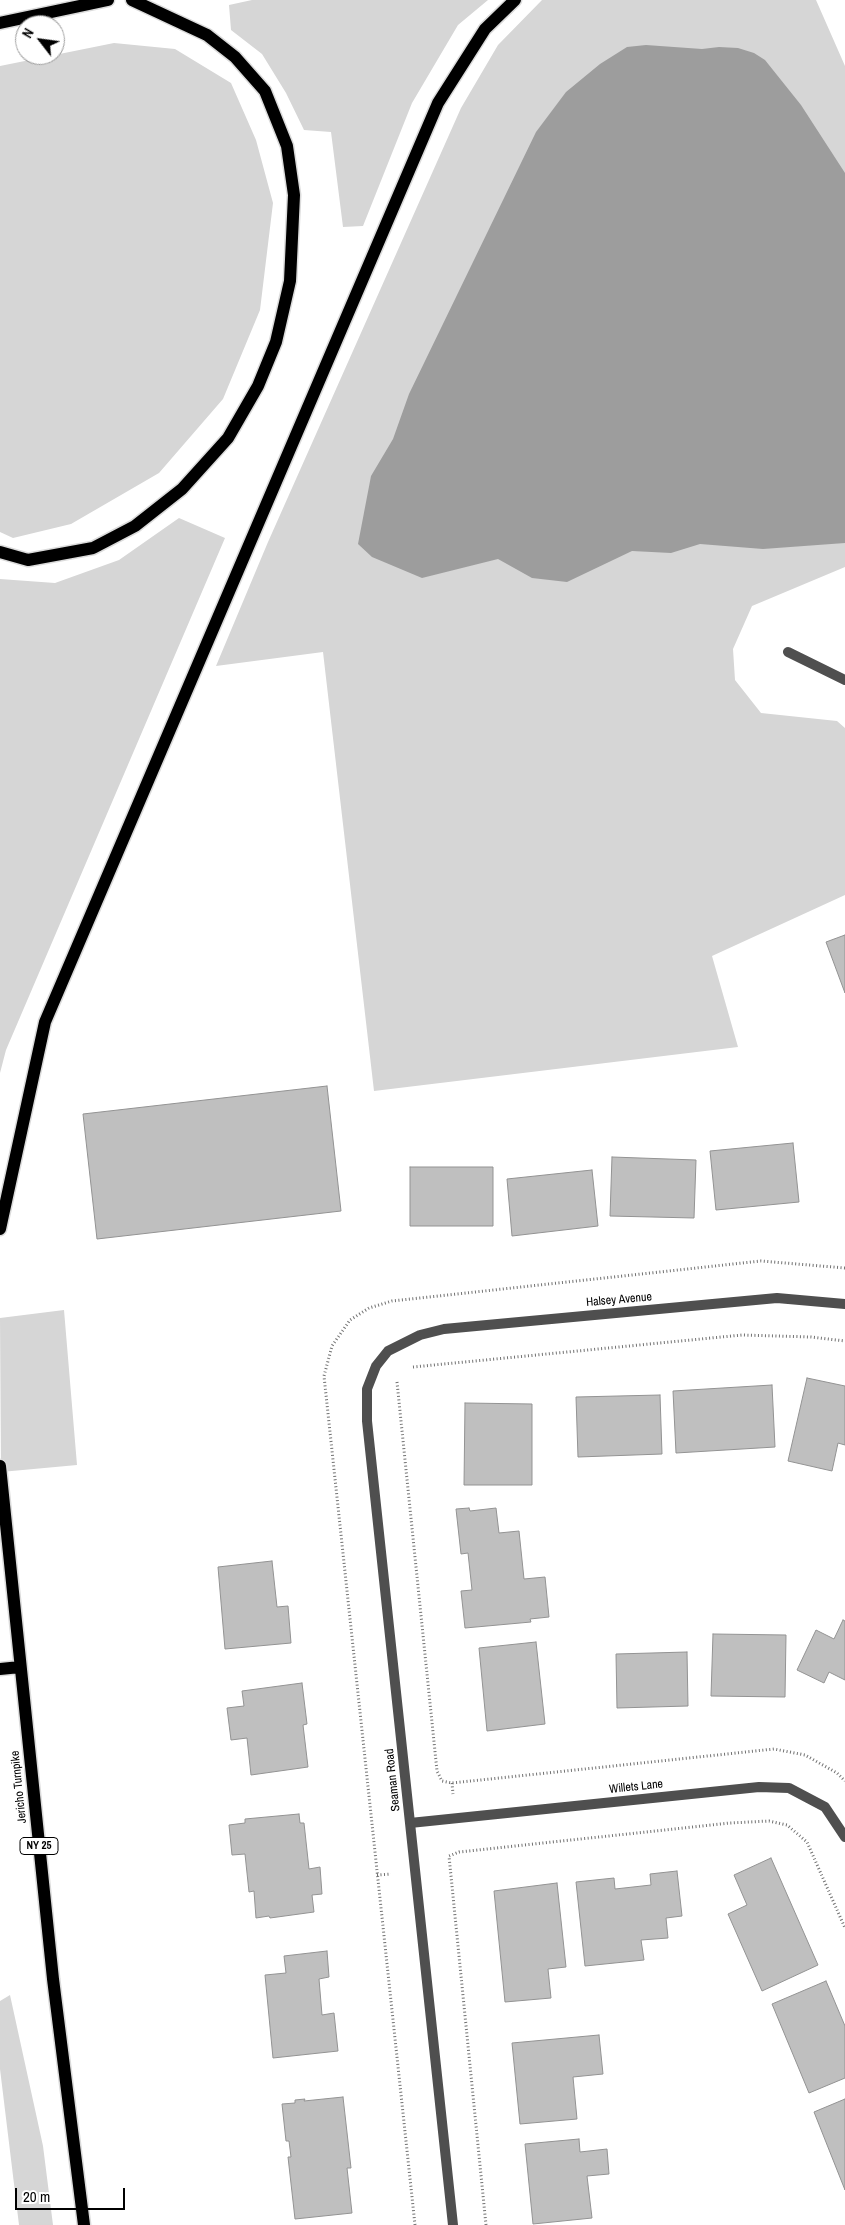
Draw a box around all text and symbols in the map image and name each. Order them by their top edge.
north arrow [15,15,65,65]
text: N [18,25,38,41]
street label: Halsey Avenue [585,1290,653,1310]
street label: Seaman Road [383,1748,403,1812]
street label: Jericho Turnpike [8,1750,30,1824]
street label: Willets Lane [608,1777,664,1797]
road number: NY 25 [20,1838,58,1854]
scale bar [18,2178,128,2210]
text: 20 m [23,2186,50,2207]

